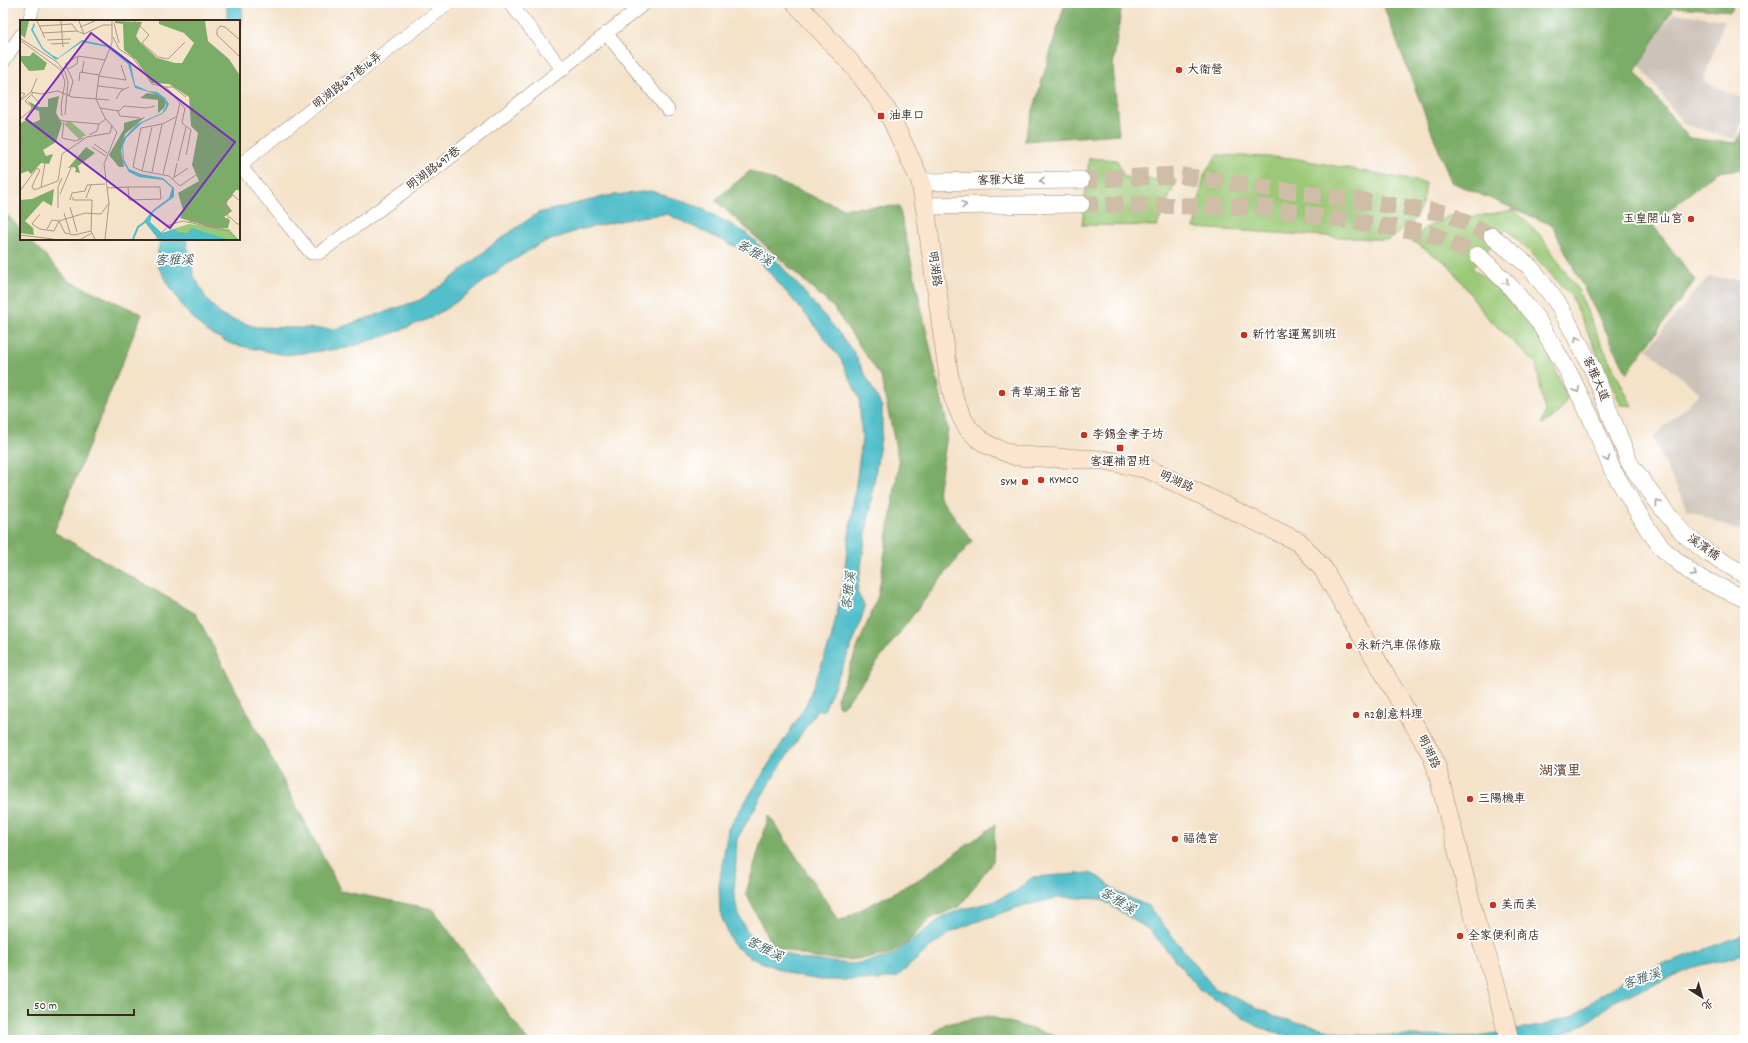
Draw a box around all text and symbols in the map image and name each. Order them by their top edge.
inset map [20,20,240,240]
street label: 明湖路697巷16弄 [309,48,387,114]
place label: 大衛營 [1187,62,1223,79]
marker: 大衛營 [1174,65,1184,75]
place label: 油車口 [889,108,925,125]
marker: 油車口 [876,111,886,121]
street label: 明湖路697巷 [403,143,465,195]
street label: 客雅大道 [977,172,1025,190]
one-way arrow [1039,177,1045,185]
one-way arrow [961,201,967,209]
place label: 玉皇開山宮 [1623,211,1683,228]
marker: 玉皇開山宮 [1686,214,1696,224]
water label: 客雅溪 [732,236,776,272]
street label: 明湖路 [923,250,945,288]
water label: 客雅溪 [154,252,194,271]
one-way arrow [1501,277,1509,285]
place label: 新竹客運駕訓班 [1252,327,1336,344]
marker: 新竹客運駕訓班 [1239,330,1249,340]
one-way arrow [1574,335,1581,343]
street label: 客雅大道 [1578,354,1612,404]
place label: 青草湖王爺宮 [1010,385,1082,402]
one-way arrow [1572,386,1580,393]
marker: 青草湖王爺宮 [997,388,1007,398]
place label: 李錫金孝子坊 [1092,427,1164,444]
marker: 李錫金孝子坊 [1079,430,1089,440]
marker: 客運補習班 [1115,443,1125,453]
place label: 客運補習班 [1090,454,1150,471]
one-way arrow [1603,455,1611,462]
street label: 明湖路 [1156,467,1196,497]
place label: KYMCO [1049,472,1079,489]
place label: SYM [1000,474,1017,491]
marker: KYMCO [1036,475,1046,485]
marker: SYM [1020,477,1030,487]
one-way arrow [1655,500,1663,507]
street label: 溪濱橋 [1683,531,1723,565]
one-way arrow [1690,569,1697,577]
water label: 客雅溪 [838,570,862,612]
place label: 永新汽車保修廠 [1357,638,1441,655]
marker: 永新汽車保修廠 [1344,641,1354,651]
place label: R2創意料理 [1364,707,1423,724]
marker: R2創意料理 [1351,710,1361,720]
street label: 明湖路 [1413,732,1443,772]
district label: 湖濱里 [1539,762,1581,782]
place label: 三陽機車 [1478,791,1526,808]
marker: 三陽機車 [1465,794,1475,804]
place label: 福德宮 [1183,831,1219,848]
marker: 福德宮 [1170,834,1180,844]
water label: 客雅溪 [1095,884,1139,921]
place label: 美而美 [1501,897,1537,914]
marker: 美而美 [1488,900,1498,910]
place label: 全家便利商店 [1468,928,1540,945]
marker: 全家便利商店 [1455,931,1465,941]
water label: 客雅溪 [742,933,787,968]
water label: 客雅溪 [1621,965,1664,995]
north arrow [1682,977,1722,1017]
scale bar [28,991,134,1017]
text: 北 [1698,994,1716,1013]
text: 50 m [34,998,57,1015]

